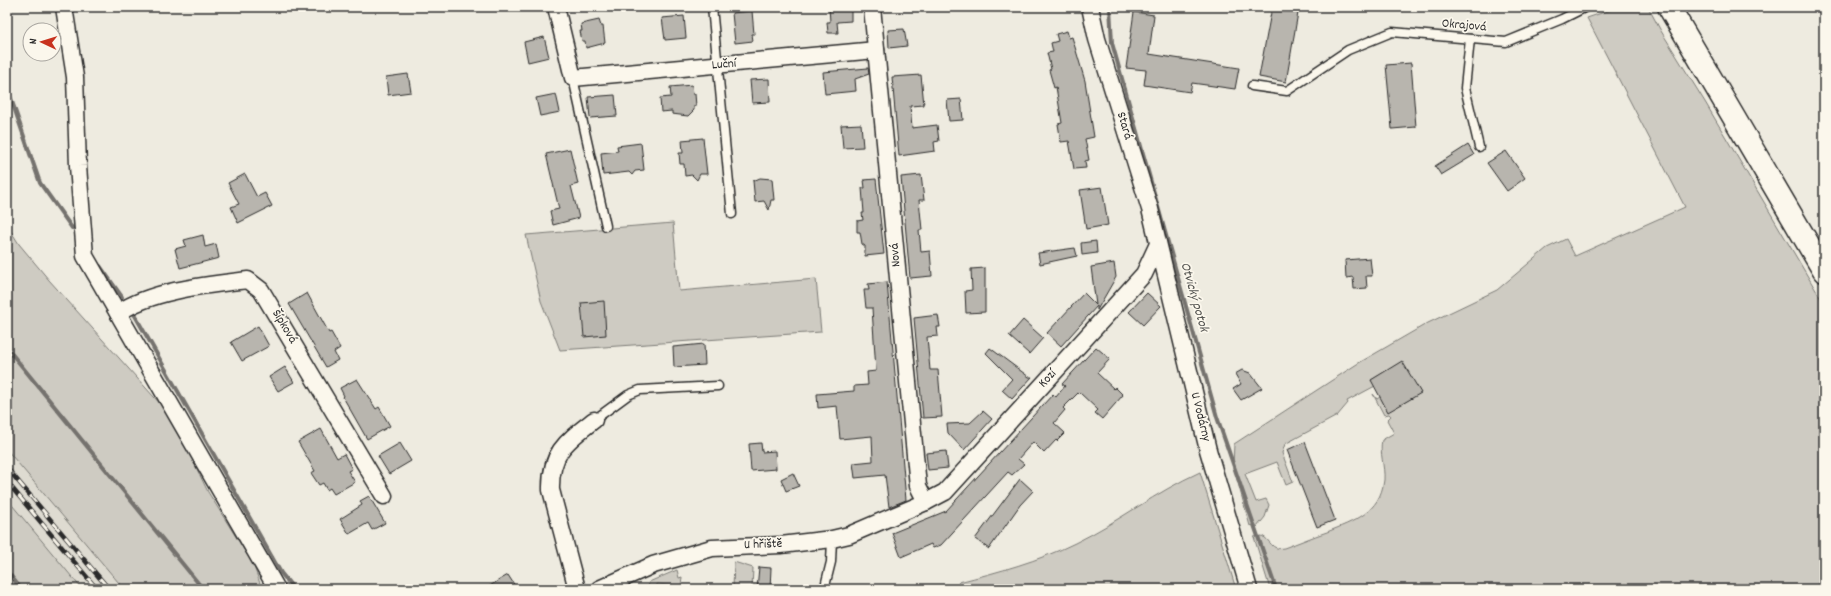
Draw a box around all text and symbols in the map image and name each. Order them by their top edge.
street label: Okrajová [1441,15,1488,37]
north arrow [22,22,62,62]
text: N [26,38,42,45]
street label: Luční [711,54,739,76]
street label: Stará [1111,110,1137,143]
street label: Nová [885,242,907,268]
water label: Otvický potok [1175,260,1214,335]
street label: Šípková [266,306,302,348]
street label: Kozí [1035,364,1063,392]
street label: U Vodárny [1185,390,1215,444]
street label: U hřiště [743,535,783,555]

